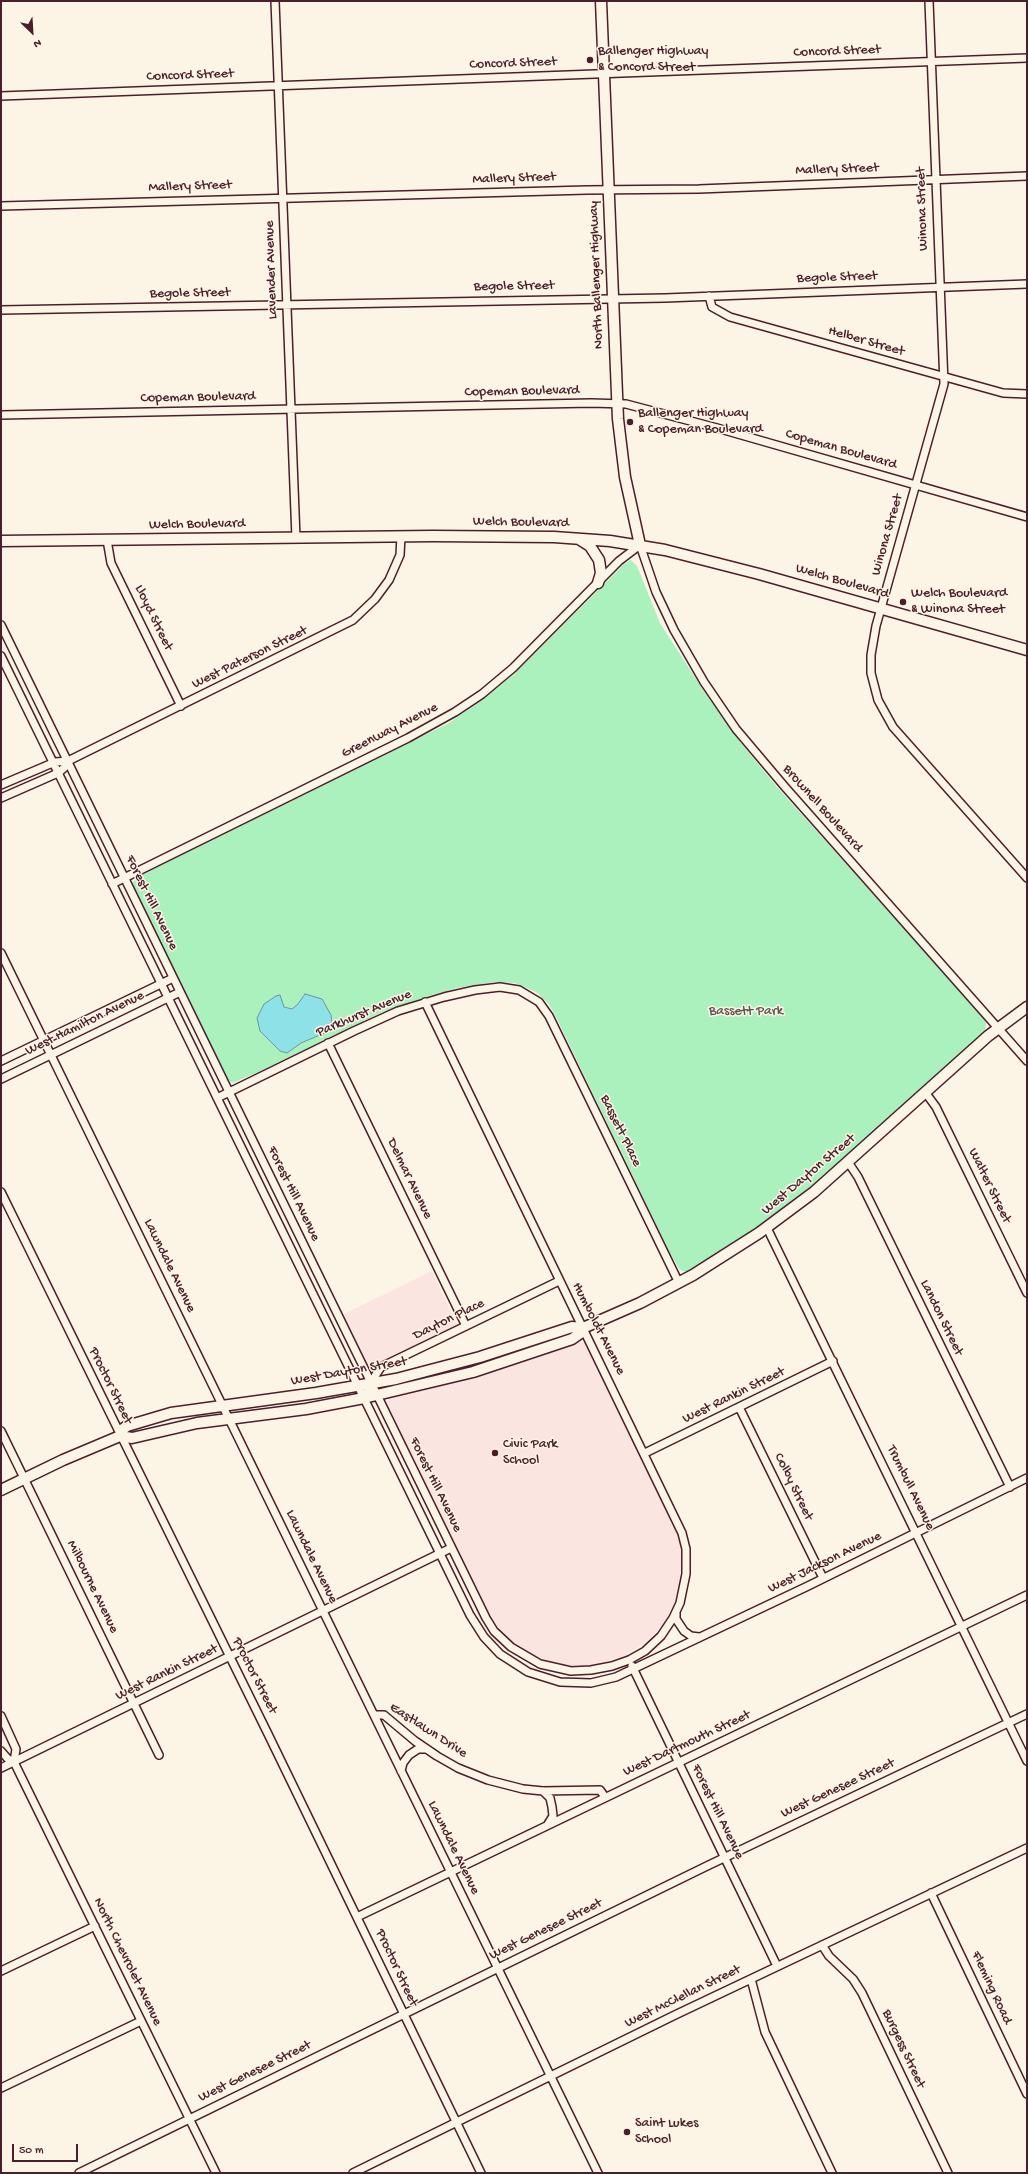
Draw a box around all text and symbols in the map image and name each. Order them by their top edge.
north arrow [12,12,52,52]
text: N [31,36,43,50]
street label: Concord Street [793,42,881,62]
place label: Ballenger Highway & Concord Street [598,44,708,76]
street label: Concord Street [469,54,557,74]
marker: Ballenger Highway & Concord Street [585,55,595,65]
street label: Concord Street [146,66,234,86]
street label: Mallery Street [795,160,879,180]
street label: Winona Street [913,167,933,251]
street label: Mallery Street [472,169,556,189]
street label: Mallery Street [148,177,232,197]
street label: North Ballenger Highway [586,201,608,349]
street label: Lavender Avenue [262,220,282,320]
street label: Begole Street [796,268,878,288]
street label: Begole Street [474,278,554,296]
street label: Begole Street [150,285,230,303]
street label: Helber Street [826,323,906,361]
street label: Copeman Boulevard [464,383,580,401]
street label: Copeman Boulevard [140,389,256,407]
place label: Ballenger Highway & Copeman Boulevard [638,406,763,438]
marker: Ballenger Highway & Copeman Boulevard [625,417,635,427]
street label: Copeman Boulevard [783,426,899,474]
street label: Winona Street [868,492,908,578]
street label: Welch Boulevard [473,514,569,532]
street label: Welch Boulevard [149,516,245,534]
street label: Welch Boulevard [793,561,891,603]
street label: Lloyd Street [130,582,176,654]
place label: Welch Boulevard & Winona Street [911,586,1007,618]
marker: Welch Boulevard & Winona Street [898,597,908,607]
street label: West Paterson Street [190,623,310,693]
street label: Greenway Avenue [339,699,441,763]
street label: Brownell Boulevard [778,762,866,856]
street label: Forest Hill Avenue [121,853,181,953]
street label: Parkhurst Avenue [314,986,414,1042]
street label: West Hamilton Avenue [23,988,147,1060]
park label: Bassett Park [709,1004,783,1020]
street label: Bassett Place [595,1092,645,1170]
street label: West Dayton Street [759,1131,859,1219]
street label: Delmar Avenue [382,1136,436,1222]
street label: Forest Hill Avenue [263,1144,323,1244]
street label: Walter Street [964,1146,1014,1226]
street label: Lawndale Avenue [139,1216,199,1316]
street label: Landon Street [915,1277,967,1359]
street label: Humboldt Avenue [567,1280,629,1378]
street label: Dayton Place [411,1296,487,1344]
street label: Proctor Street [84,1345,136,1427]
street label: West Dayton Street [290,1354,408,1390]
street label: West Rankin Street [680,1364,788,1428]
street label: Forest Hill Avenue [405,1435,465,1535]
place label: Civic Park School [503,1437,558,1470]
street label: Trumbull Avenue [882,1443,938,1533]
marker: Civic Park School [490,1448,500,1458]
street label: Colby Street [769,1451,817,1523]
street label: Lawndale Avenue [281,1507,341,1607]
street label: West Jackson Avenue [766,1528,884,1598]
street label: Milbourne Avenue [62,1538,122,1636]
street label: Proctor Street [228,1635,280,1717]
street label: West Rankin Street [113,1641,221,1705]
street label: Eastlawn Drive [386,1700,470,1762]
street label: West Dartmouth Street [621,1707,753,1781]
street label: West Genesee Street [778,1755,898,1823]
street label: Forest Hill Avenue [687,1762,747,1862]
street label: Lawndale Avenue [423,1798,483,1898]
street label: North Chevrolet Avenue [89,1895,165,2029]
street label: West Genesee Street [487,1895,605,1965]
street label: Proctor Street [371,1927,421,2009]
street label: Fleming Road [967,1949,1015,2027]
street label: West McClellan Street [622,1962,744,2032]
street label: Burgess Street [877,2007,929,2091]
street label: West Genesee Street [196,2037,314,2107]
place label: Saint Lukes School [635,2116,698,2148]
marker: Saint Lukes School [622,2127,632,2137]
scale bar [14,2136,80,2162]
text: 50 m [19,2144,44,2158]

